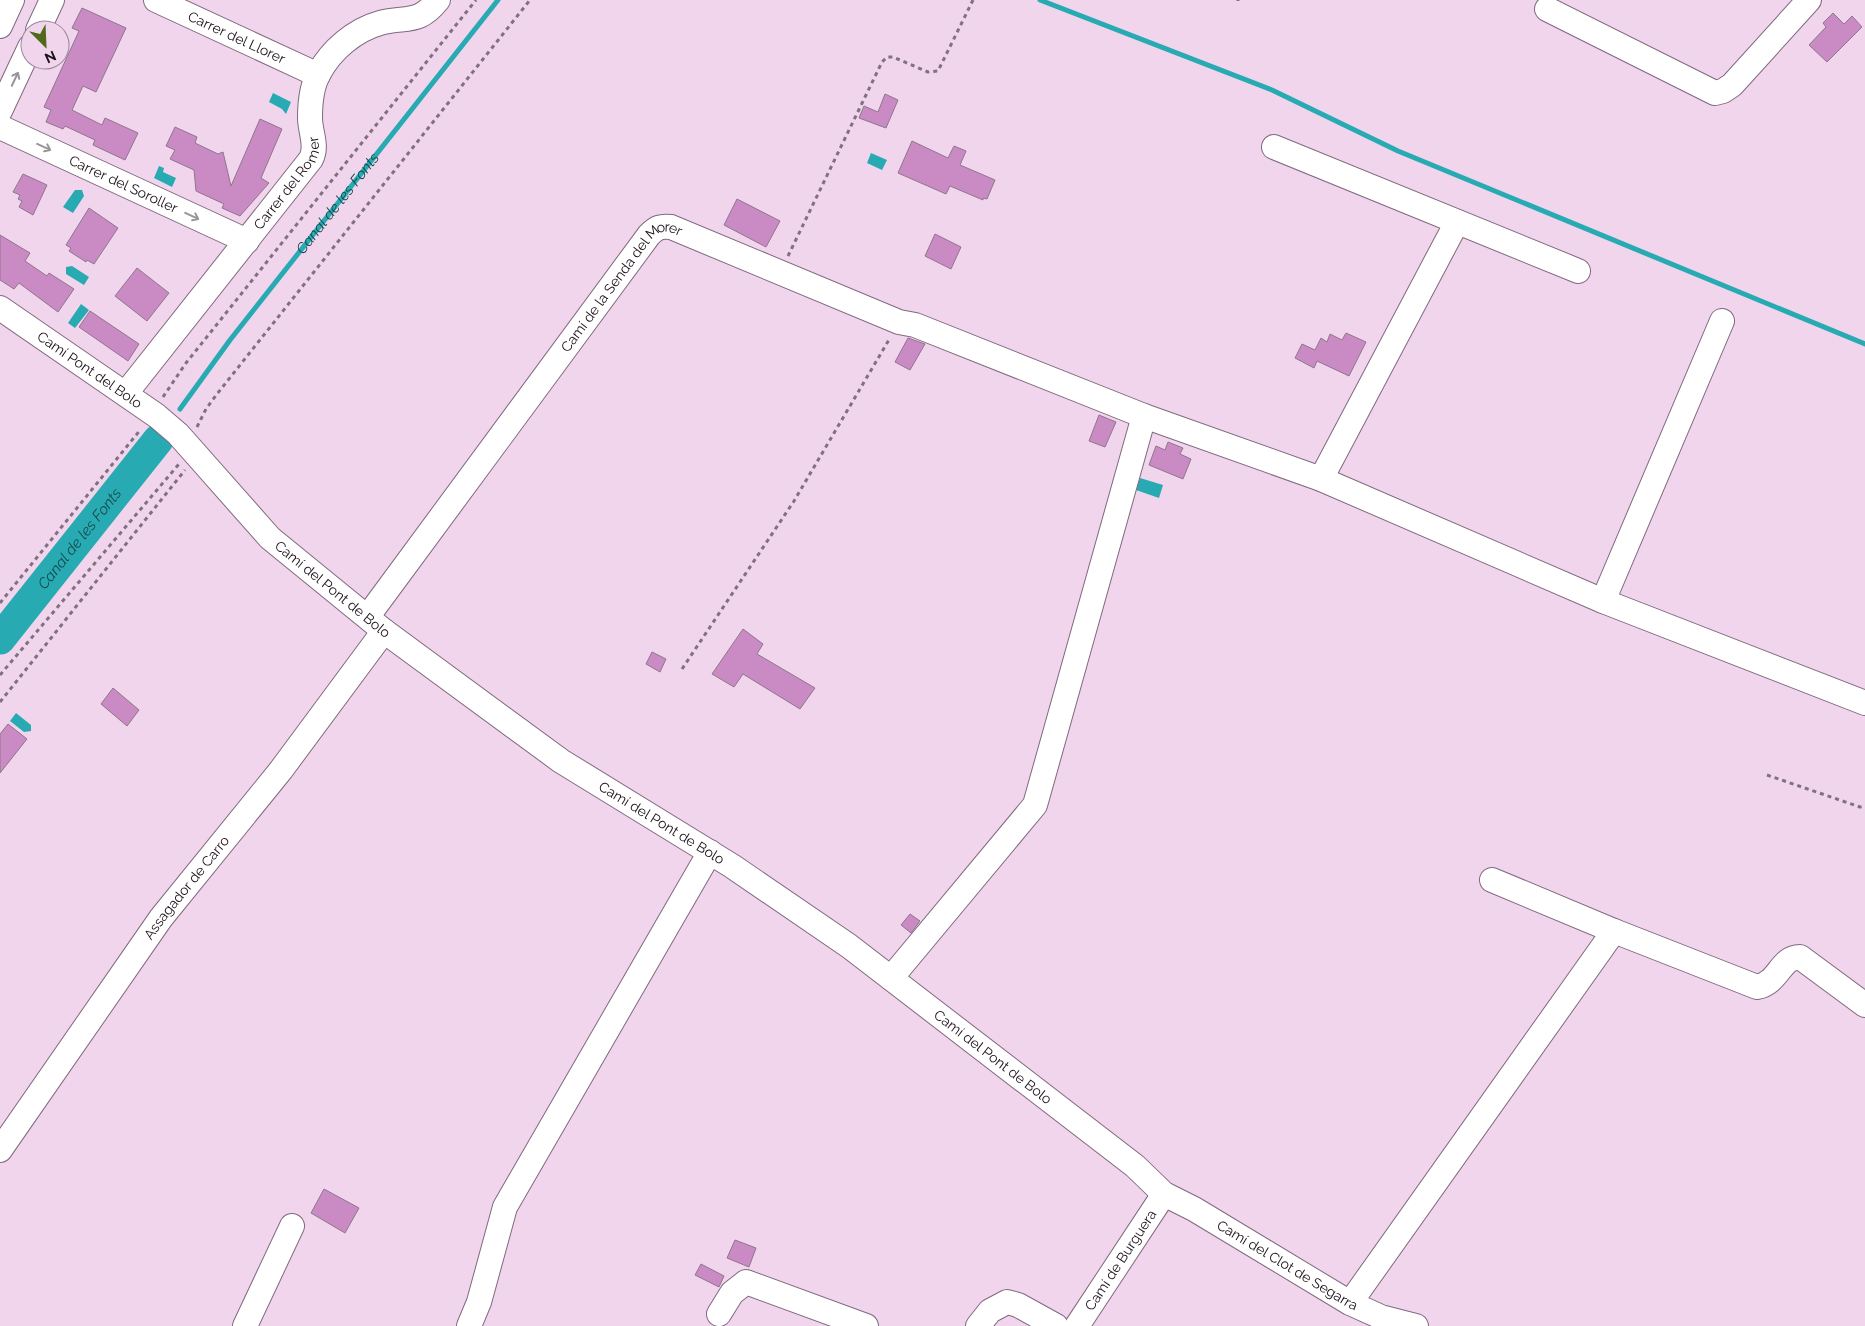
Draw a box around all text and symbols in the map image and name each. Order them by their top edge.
street label: Carrer del Llorer [186,8,288,67]
north arrow [20,20,70,70]
text: N [42,47,58,66]
one-way arrow [11,72,20,87]
street label: Carrer del Romer [250,135,322,233]
one-way arrow [36,143,51,153]
water label: Canal de les Fonts [292,149,383,258]
street label: Carrer del Soroller [67,152,180,216]
one-way arrow [184,211,199,221]
street label: Camí de la Senda del Morer [558,218,685,355]
street label: Camí Pont del Bolo [34,328,145,411]
water label: Canal de les Fonts [34,485,125,593]
street label: Camí del Pont de Bolo [272,537,394,641]
street label: Camí del Pont de Bolo [596,778,727,867]
street label: Assagador de Carro [141,833,232,943]
street label: Camí del Pont de Bolo [931,1007,1055,1107]
street label: Camí de Burguera [1081,1207,1159,1313]
street label: Camí del Clot de Segarra [1214,1217,1360,1313]

